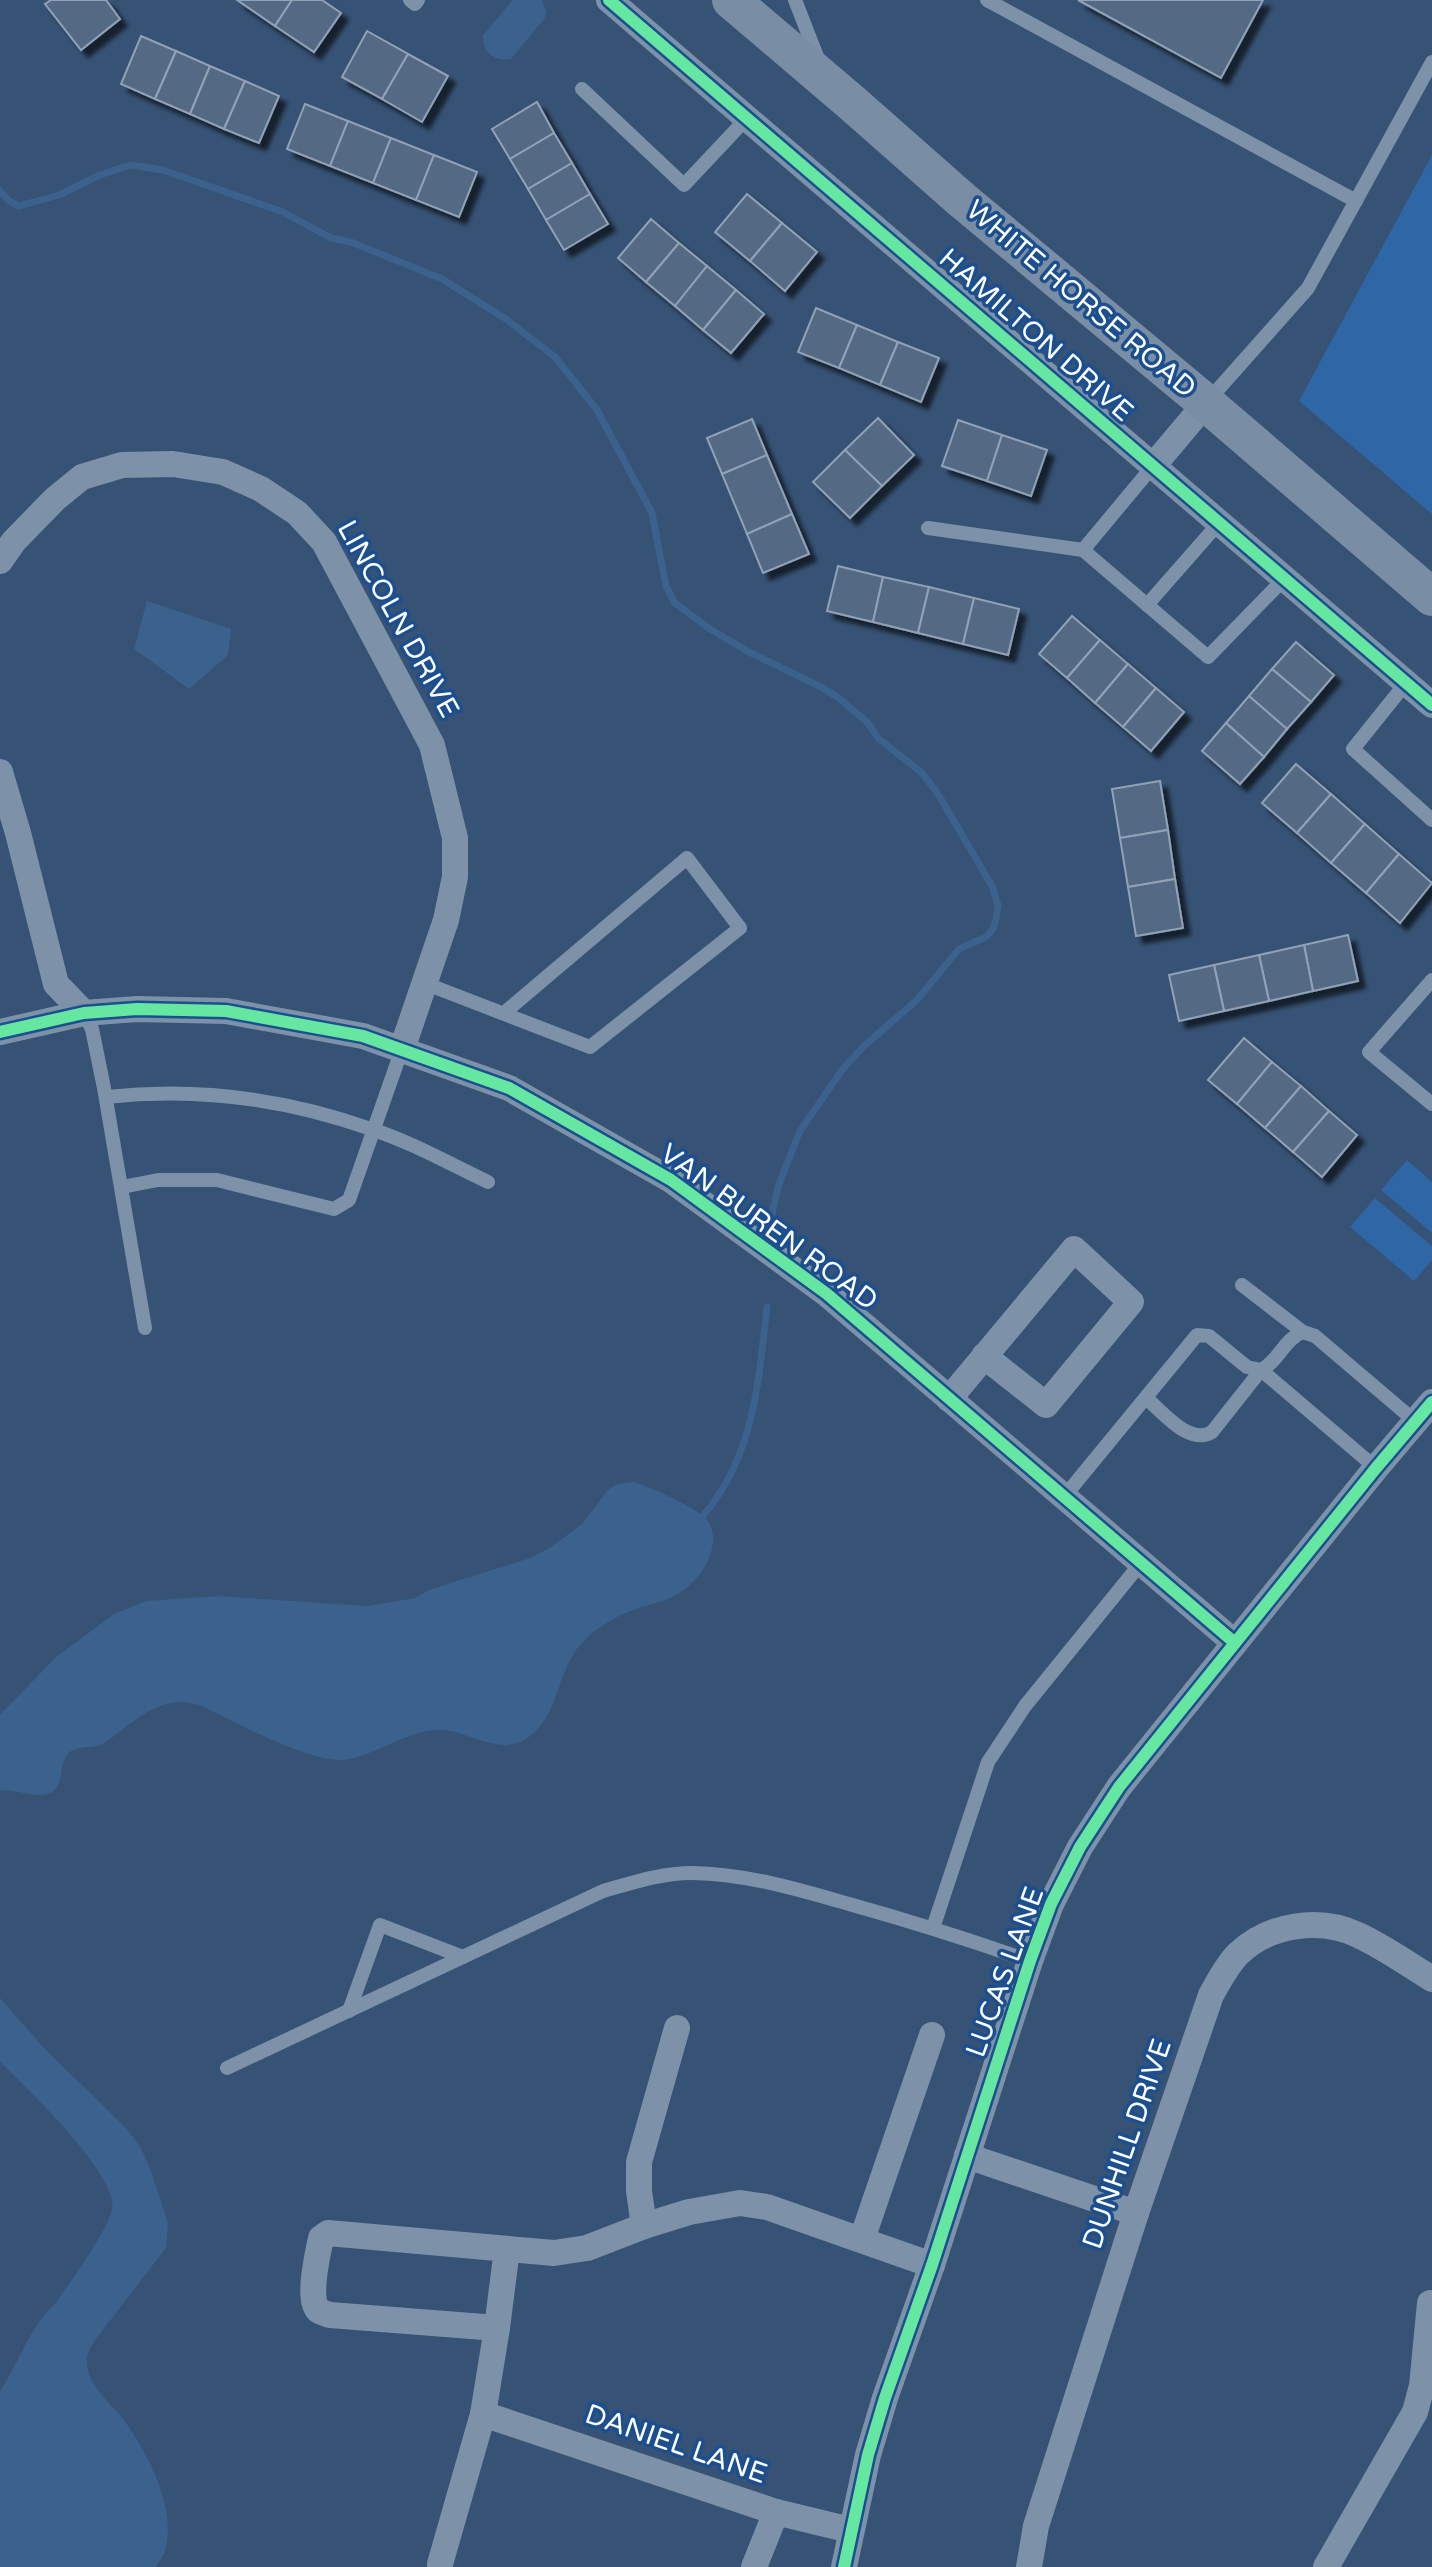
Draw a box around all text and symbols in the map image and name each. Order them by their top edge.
street label: WHITE HORSE ROAD [959,193,1203,405]
street label: HAMILTON DRIVE [932,241,1140,429]
street label: LINCOLN DRIVE [330,514,466,724]
street label: VAN BUREN ROAD [653,1136,885,1318]
street label: LUCAS LANE [959,1882,1051,2062]
street label: DUNHILL DRIVE [1075,2035,1179,2253]
street label: DANIEL LANE [581,2397,771,2491]

